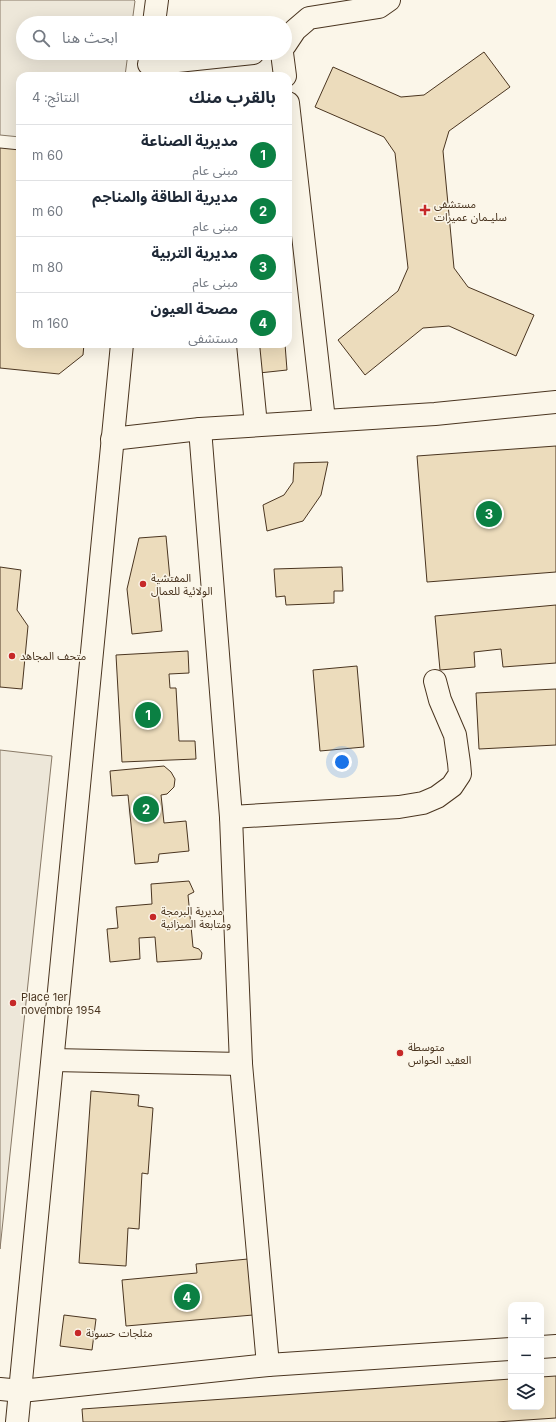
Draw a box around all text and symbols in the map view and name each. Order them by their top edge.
search box [16,16,292,60]
icon: search [30,27,52,49]
text: ابحث هنا [62,28,118,47]
text: بالقرب منك [189,87,276,107]
text: النتائج: 4 [32,89,79,105]
text: مديرية الصناعة [141,131,238,150]
text: 60 m [32,147,63,163]
text: 1 [260,147,266,163]
text: مبنى عام [192,162,238,178]
text: مديرية الطاقة والمناجم [92,187,238,206]
place label: مستشفى سليـمان عميرات [434,197,507,224]
text: 60 m [32,203,63,219]
text: 2 [259,203,267,219]
marker: مستشفى سليـمان عميرات [419,204,431,216]
text: مبنى عام [192,218,238,234]
text: مديرية التربية [152,243,238,262]
text: 80 m [32,259,63,275]
text: 3 [259,259,267,275]
text: مبنى عام [192,274,238,290]
text: مصحة العيون [151,299,238,318]
text: 160 m [32,315,69,331]
text: 4 [259,315,267,331]
text: مستشفى [188,330,238,346]
pin: 3 [476,499,502,529]
place label: المفتشية الولائية للعمال [151,571,213,598]
marker: المفتشية الولائية للعمال [138,579,148,589]
place label: متحف المجاهد [20,649,86,663]
marker: متحف المجاهد [7,651,17,661]
pin: 1 [135,700,161,730]
your location [332,752,352,772]
pin: 2 [133,794,159,824]
place label: مديرية البرمجة ومتابعة الميزانية [161,904,231,931]
marker: مديرية البرمجة ومتابعة الميزانية [148,912,158,922]
place label: Place 1er novembre 1954 [21,990,101,1017]
marker: Place 1er novembre 1954 [8,998,18,1008]
place label: متوسطة العقيد الحواس [408,1040,471,1067]
marker: متوسطة العقيد الحواس [395,1048,405,1058]
pin: 4 [174,1282,200,1312]
map controls [508,1302,544,1410]
button: + [508,1302,544,1338]
place label: مثلجات حسونة [86,1326,153,1340]
marker: مثلجات حسونة [73,1328,83,1338]
button: − [508,1338,544,1374]
button: layers [508,1374,544,1410]

